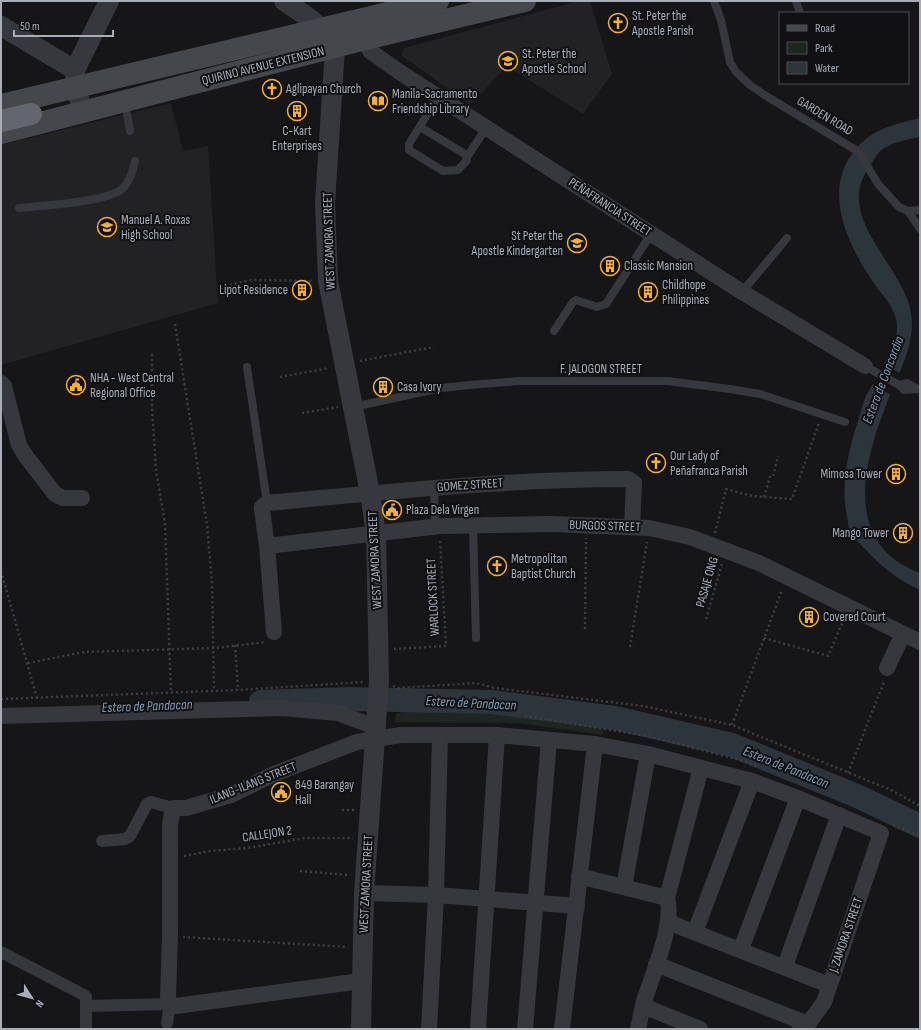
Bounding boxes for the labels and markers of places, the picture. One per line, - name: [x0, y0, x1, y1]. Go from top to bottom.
- place label: St. Peter the Apostle Parish: [631, 8, 694, 39]
- church icon: St. Peter the Apostle Parish: [607, 12, 629, 34]
- place label: St. Peter the Apostle School: [521, 46, 586, 77]
- school or university icon: St. Peter the Apostle School: [497, 50, 519, 72]
- church icon: Aglipayan Church: [261, 78, 283, 100]
- place label: Aglipayan Church: [285, 81, 361, 97]
- place label: Manila-Sacramento Friendship Library: [392, 86, 478, 117]
- library icon: Manila-Sacramento Friendship Library: [367, 90, 389, 112]
- building icon: C-Kart Enterprises: [286, 100, 308, 122]
- place label: C-Kart Enterprises: [272, 123, 322, 154]
- place label: Manuel A. Roxas High School: [121, 212, 191, 243]
- school or university icon: Manuel A. Roxas High School: [96, 216, 118, 238]
- place label: St Peter the Apostle Kindergarten: [471, 228, 563, 259]
- school or university icon: St Peter the Apostle Kindergarten: [566, 232, 588, 254]
- building icon: Classic Mansion: [599, 255, 621, 277]
- place label: Classic Mansion: [624, 258, 693, 274]
- place label: Childhope Philippines: [662, 277, 710, 308]
- building icon: Lipot Residence: [291, 279, 313, 301]
- building icon: Childhope Philippines: [637, 281, 659, 303]
- place label: Lipot Residence: [219, 282, 288, 298]
- place label: NHA - West Central Regional Office: [90, 370, 174, 401]
- public building icon: NHA - West Central Regional Office: [65, 374, 87, 396]
- building icon: Casa Ivory: [372, 376, 394, 398]
- place label: Casa Ivory: [397, 379, 442, 395]
- place label: Our Lady of Peñafranca Parish: [670, 448, 748, 479]
- church icon: Our Lady of Peñafranca Parish: [645, 452, 667, 474]
- building icon: Mimosa Tower: [885, 463, 907, 485]
- place label: Mimosa Tower: [820, 466, 882, 482]
- public building icon: Plaza Dela Virgen: [381, 499, 403, 521]
- place label: Plaza Dela Virgen: [406, 502, 479, 518]
- building icon: Mango Tower: [892, 522, 914, 544]
- place label: Mango Tower: [832, 525, 889, 541]
- place label: Metropolitan Baptist Church: [511, 551, 576, 582]
- church icon: Metropolitan Baptist Church: [486, 555, 508, 577]
- building icon: Covered Court: [798, 606, 820, 628]
- place label: Covered Court: [823, 609, 886, 625]
- place label: 849 Barangay Hall: [295, 777, 354, 808]
- public building icon: 849 Barangay Hall: [270, 781, 292, 803]

